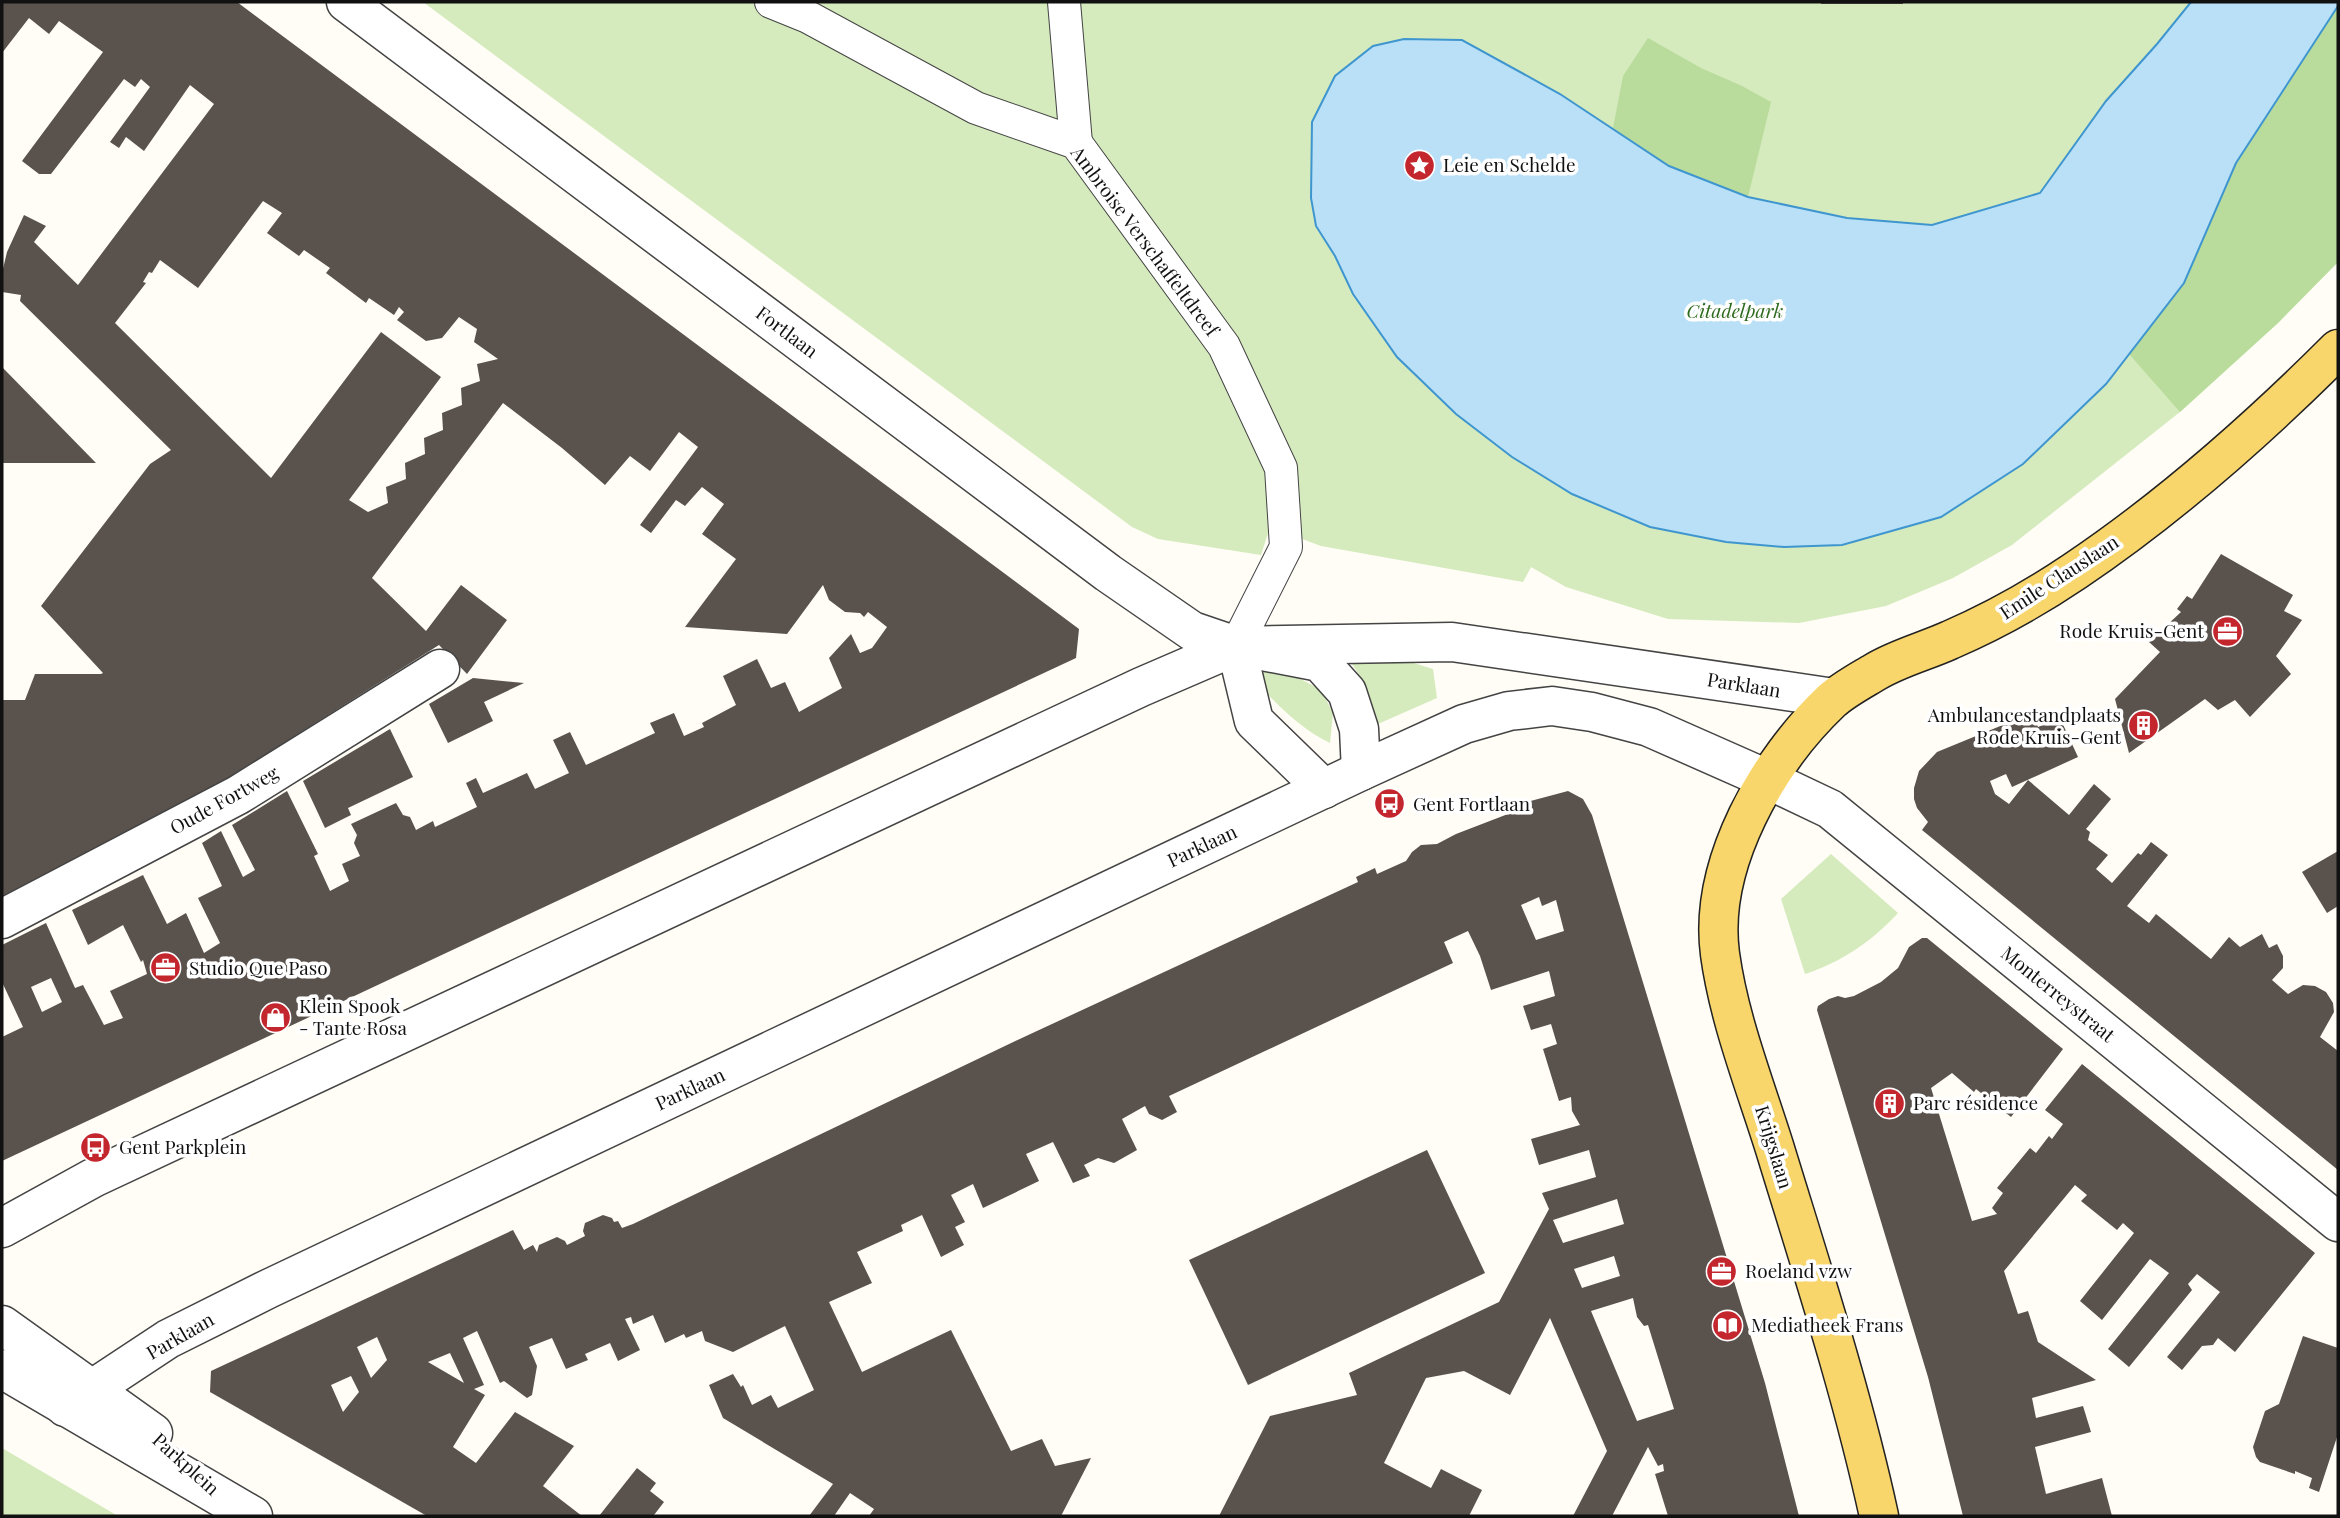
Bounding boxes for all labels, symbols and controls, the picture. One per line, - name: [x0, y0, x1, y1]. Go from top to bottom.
- street label: Ambroise Verschaffeltdreef: [1065, 139, 1227, 342]
- place icon: Leie en Schelde: [1403, 148, 1437, 182]
- place label: Leie en Schelde: [1443, 151, 1576, 177]
- park label: Citadelpark: [1687, 297, 1784, 323]
- street label: Fortlaan: [751, 299, 825, 364]
- street label: Emile Clauslaan: [1994, 528, 2123, 624]
- office icon: Rode Kruis-Gent: [2210, 614, 2244, 648]
- place label: Rode Kruis-Gent: [2059, 617, 2204, 643]
- street label: Parklaan: [1706, 665, 1783, 703]
- place label: Ambulancestandplaats Rode Kruis-Gent: [1927, 701, 2121, 749]
- building icon: Ambulancestandplaats Rode Kruis-Gent: [2127, 709, 2161, 743]
- street label: Oude Fortweg: [164, 759, 283, 840]
- bus stop icon: Gent Fortlaan: [1373, 787, 1407, 821]
- place label: Gent Fortlaan: [1413, 790, 1531, 816]
- street label: Parklaan: [1163, 817, 1241, 873]
- street label: Monterreystraat: [1996, 939, 2121, 1047]
- office icon: Studio Que Paso: [149, 951, 183, 985]
- place label: Studio Que Paso: [189, 954, 328, 980]
- place label: Klein Spook - Tante Rosa: [299, 992, 407, 1040]
- shop icon: Klein Spook - Tante Rosa: [259, 1000, 293, 1034]
- street label: Parklaan: [651, 1060, 729, 1116]
- building icon: Parc résidence: [1873, 1086, 1907, 1120]
- place label: Parc résidence: [1913, 1089, 2038, 1115]
- street label: Krijgslaan: [1750, 1102, 1800, 1192]
- bus stop icon: Gent Parkplein: [79, 1130, 113, 1164]
- place label: Gent Parkplein: [119, 1133, 247, 1159]
- office icon: Roeland vzw: [1705, 1254, 1739, 1288]
- place label: Roeland vzw: [1745, 1257, 1852, 1283]
- street label: Parklaan: [141, 1305, 219, 1365]
- library icon: Mediatheek Frans: [1711, 1308, 1745, 1342]
- place label: Mediatheek Frans: [1751, 1311, 1904, 1337]
- street label: Parkplein: [148, 1426, 226, 1501]

